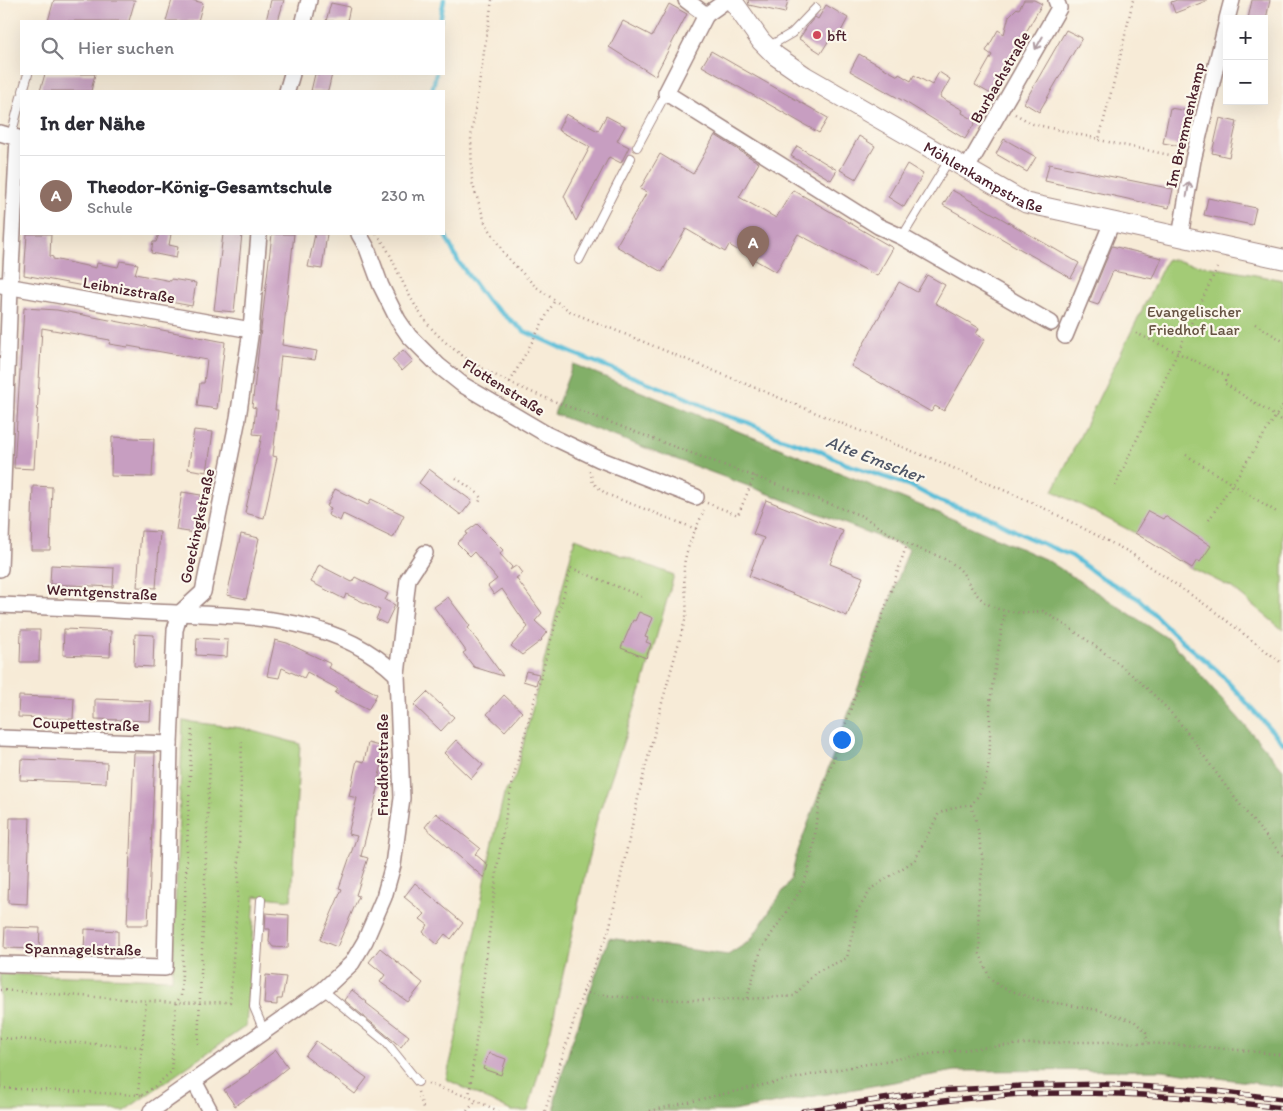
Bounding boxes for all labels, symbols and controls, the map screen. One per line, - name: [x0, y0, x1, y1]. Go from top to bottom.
- map controls: [1223, 15, 1268, 105]
- button: +: [1223, 15, 1268, 60]
- search box: [20, 20, 445, 75]
- place label: bft: [827, 26, 847, 45]
- street label: Burbachstraße: [966, 28, 1034, 126]
- marker: bft: [811, 29, 823, 41]
- icon: search: [38, 34, 66, 62]
- one-way arrow: [1034, 35, 1044, 49]
- text: Hier suchen: [78, 36, 174, 59]
- street label: Im Bremmenkamp: [1161, 60, 1209, 190]
- button: −: [1223, 60, 1268, 105]
- text: In der Nähe: [40, 110, 145, 135]
- street label: Möhlenkampstraße: [920, 137, 1045, 216]
- text: Theodor-König-Gesamtschule: [87, 175, 332, 198]
- one-way arrow: [1184, 181, 1194, 197]
- text: A: [51, 186, 61, 205]
- text: 230 m: [381, 186, 425, 205]
- text: Schule: [87, 198, 133, 217]
- pin: A: [737, 226, 769, 267]
- street label: Leibnizstraße: [81, 273, 177, 307]
- park label: Evangelischer Friedhof Laar: [1147, 302, 1241, 339]
- street label: Flottenstraße: [459, 354, 549, 420]
- water label: Alte Emscher: [823, 430, 929, 488]
- street label: Goeckingkstraße: [176, 467, 218, 585]
- street label: Werntgenstraße: [46, 580, 158, 604]
- street label: Coupettestraße: [32, 713, 140, 735]
- street label: Friedhofstraße: [373, 714, 392, 816]
- your location: [829, 727, 855, 753]
- street label: Spannagelstraße: [24, 938, 142, 960]

